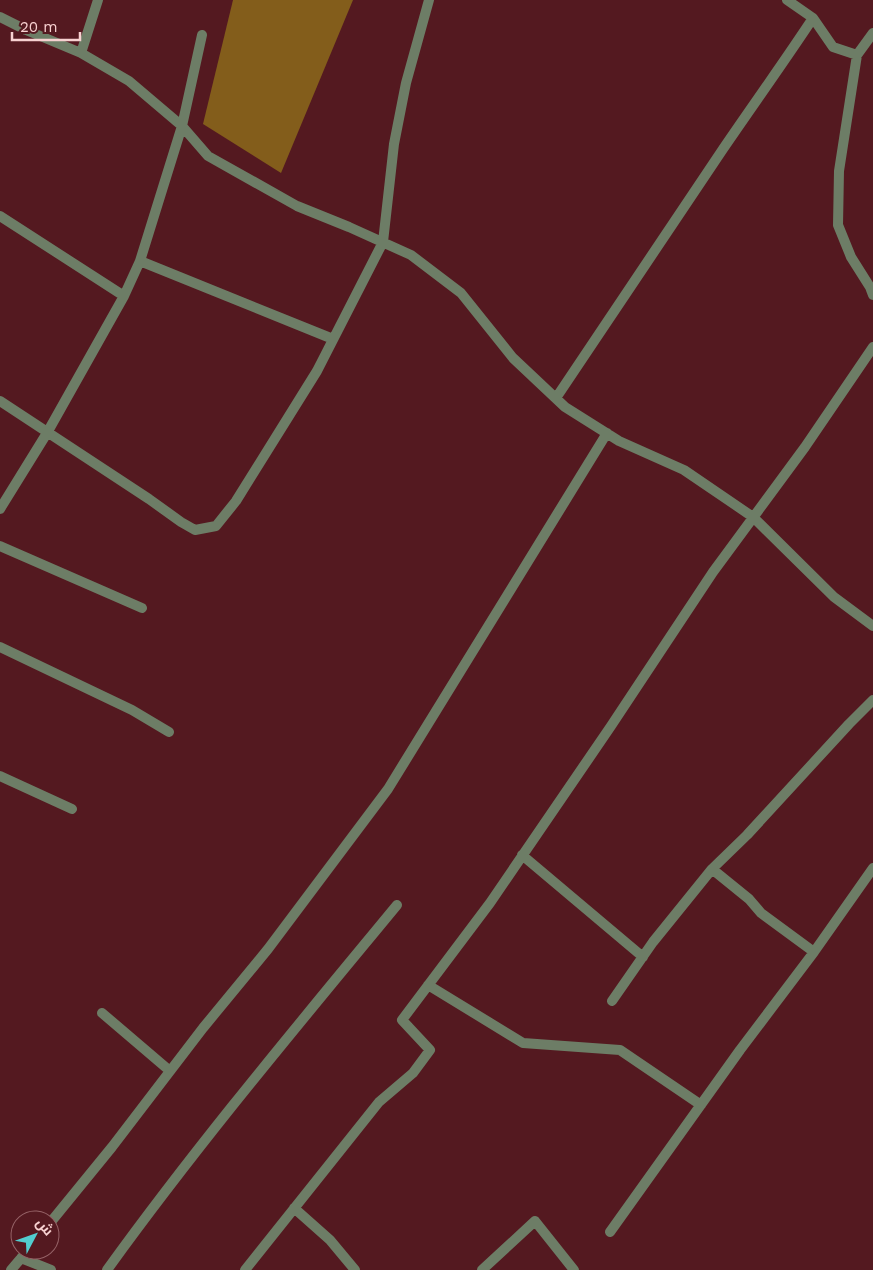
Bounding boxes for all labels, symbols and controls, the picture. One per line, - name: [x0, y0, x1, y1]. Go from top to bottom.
- scale bar: [12, 10, 80, 42]
- text: 20 m: [20, 18, 58, 36]
- north arrow: [10, 1210, 60, 1260]
- text: ش: [32, 1214, 57, 1239]

